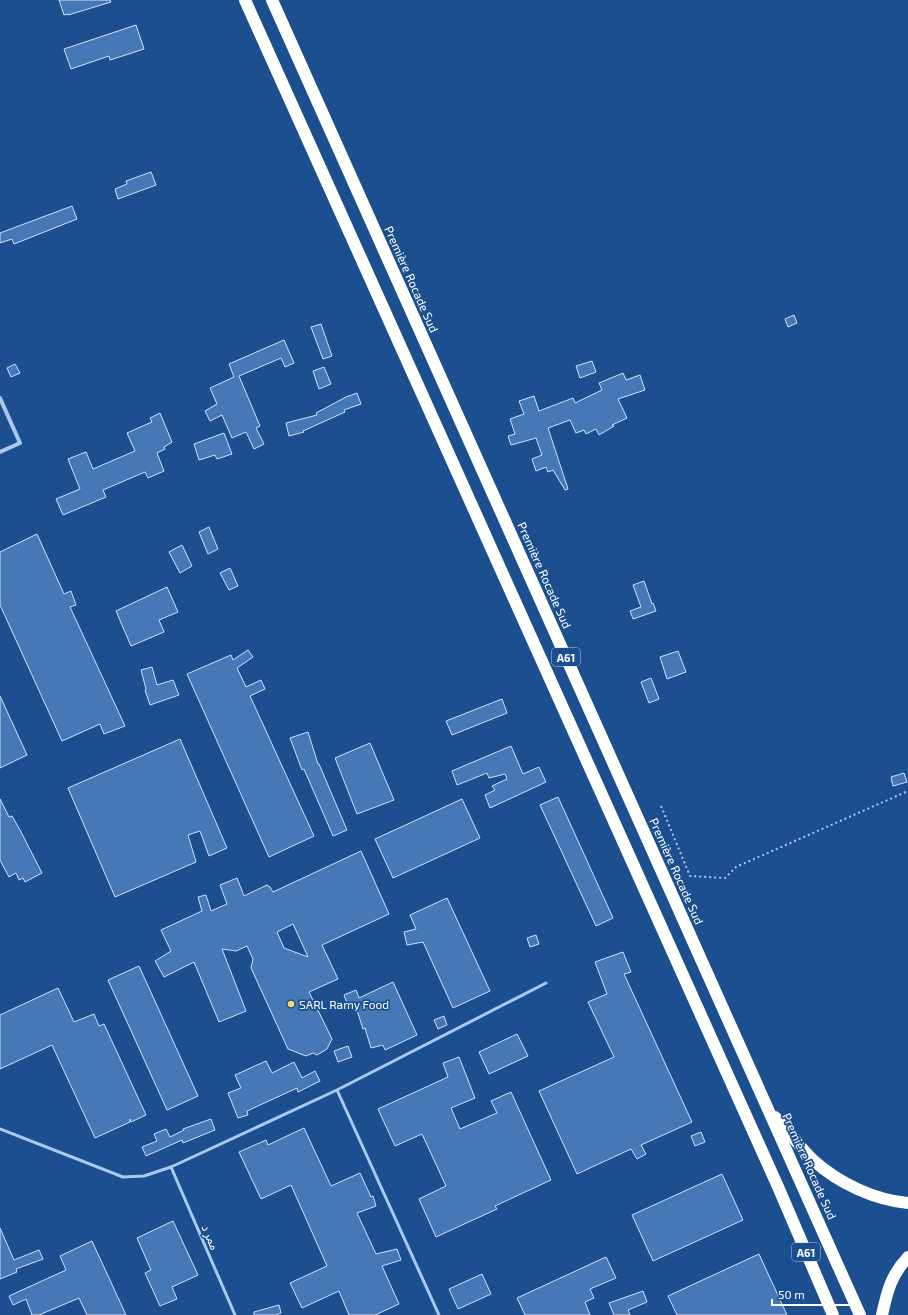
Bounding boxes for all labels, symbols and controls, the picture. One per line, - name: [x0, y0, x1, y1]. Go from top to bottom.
- street label: Première Rocade Sud: [382, 224, 442, 334]
- street label: Première Rocade Sud: [515, 520, 575, 630]
- road number: A61: [552, 648, 580, 666]
- street label: Première Rocade Sud: [647, 816, 707, 926]
- place label: SARL Ramy Food: [299, 997, 389, 1011]
- marker: SARL Ramy Food: [286, 999, 296, 1009]
- street label: Première Rocade Sud: [780, 1111, 840, 1221]
- street label: ممر د: [198, 1222, 223, 1252]
- road number: A61: [792, 1243, 820, 1261]
- scale bar: [772, 1281, 854, 1307]
- text: 50 m: [778, 1287, 805, 1301]

